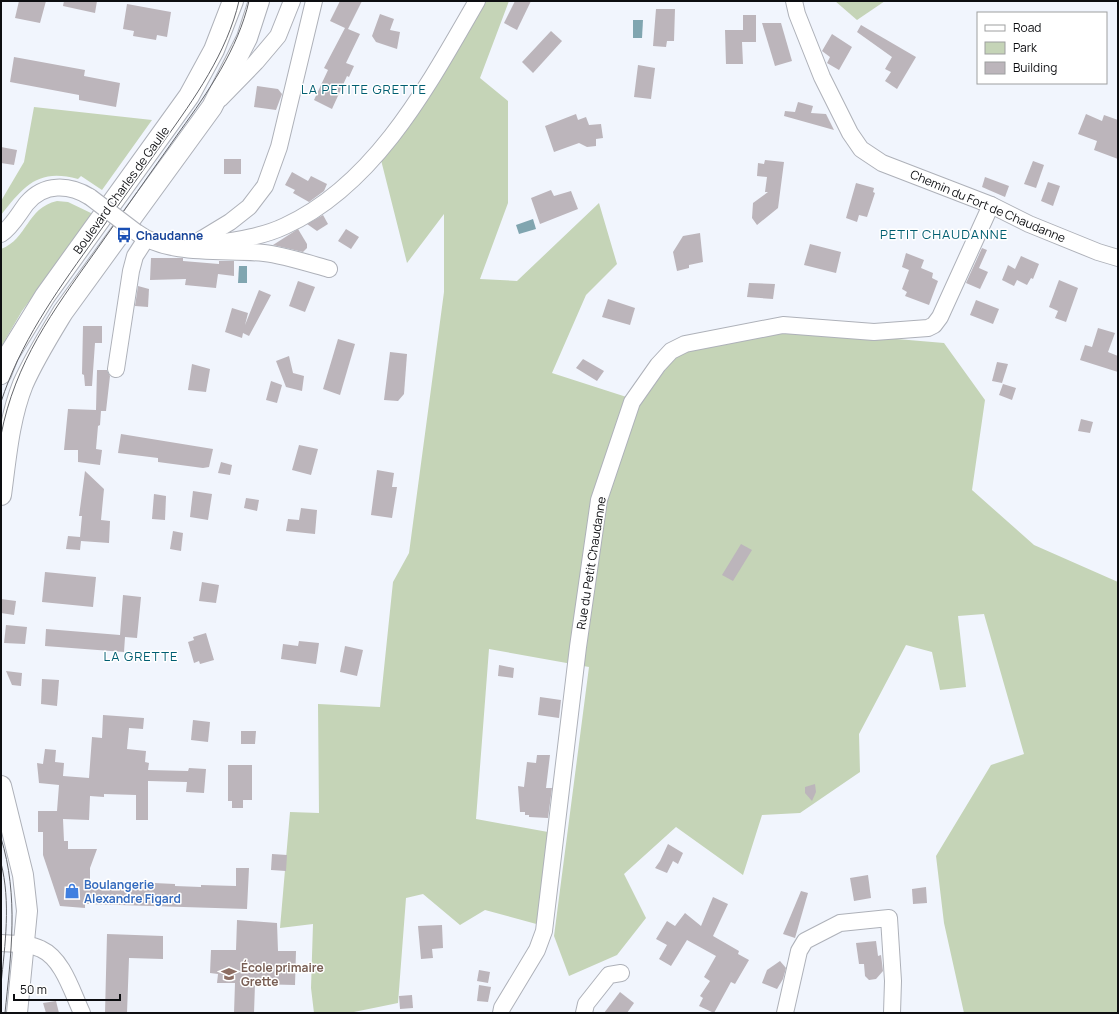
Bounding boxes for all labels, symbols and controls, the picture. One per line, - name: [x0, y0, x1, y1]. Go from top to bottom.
- legend: [977, 12, 1107, 84]
- text: Road: [1013, 19, 1041, 36]
- text: Park: [1013, 39, 1038, 56]
- text: Building: [1013, 59, 1057, 76]
- district label: LA PETITE GRETTE: [301, 80, 427, 98]
- street label: Boulevard Charles de Gaulle: [69, 123, 173, 257]
- street label: Chemin du Fort de Chaudanne: [908, 166, 1068, 246]
- district label: PETIT CHAUDANNE: [880, 225, 1008, 243]
- bus stop icon: Chaudanne: [115, 226, 133, 244]
- place label: Chaudanne: [136, 227, 203, 244]
- street label: Rue du Petit Chaudanne: [572, 495, 610, 631]
- district label: LA GRETTE: [104, 647, 178, 665]
- place label: Boulangerie Alexandre Figard: [84, 876, 181, 907]
- shop icon: Boulangerie Alexandre Figard: [63, 882, 81, 900]
- place label: École primaire Grette: [241, 959, 324, 990]
- school or university icon: École primaire Grette: [220, 965, 238, 983]
- scale bar: [14, 976, 120, 1002]
- text: 50 m: [20, 981, 47, 998]

